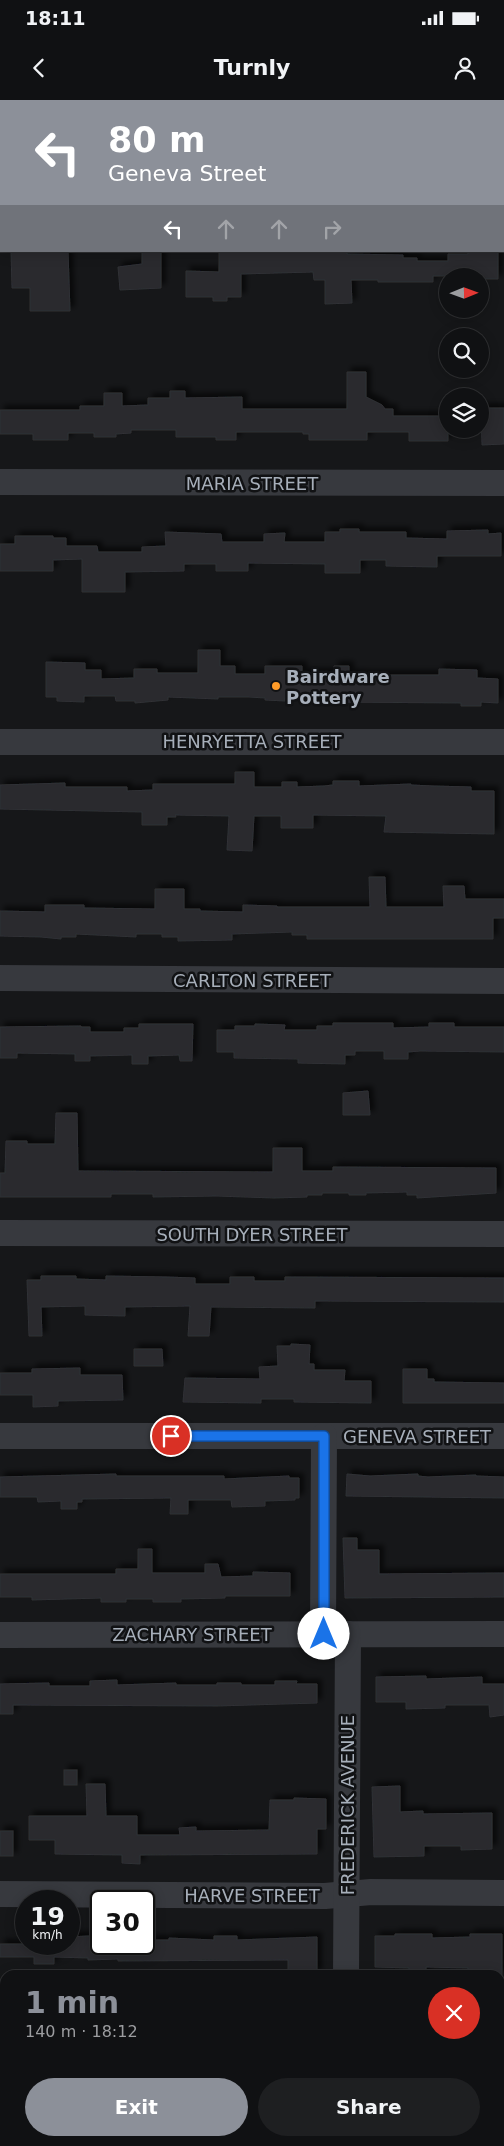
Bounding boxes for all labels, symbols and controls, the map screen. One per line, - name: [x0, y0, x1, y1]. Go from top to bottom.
- text: 18:11: [25, 7, 85, 29]
- icon: back: [25, 54, 53, 82]
- icon: person: [451, 54, 479, 82]
- text: Turnly: [214, 55, 290, 80]
- icon: left: [25, 120, 90, 185]
- text: 80 m: [108, 120, 205, 160]
- text: Geneva Street: [108, 161, 266, 186]
- icon: left: [159, 215, 187, 243]
- icon: ahead: [212, 215, 240, 243]
- icon: ahead: [265, 215, 293, 243]
- icon: right: [318, 215, 346, 243]
- north arrow: [439, 268, 489, 318]
- map controls: [439, 268, 489, 438]
- button: search: [439, 328, 489, 378]
- button: layers: [439, 388, 489, 438]
- street label: MARIA STREET: [186, 473, 319, 494]
- place label: Bairdware Pottery: [286, 666, 390, 708]
- marker: Bairdware Pottery: [270, 680, 282, 692]
- street label: HENRYETTA STREET: [162, 731, 343, 752]
- street label: CARLTON STREET: [173, 970, 332, 991]
- street label: SOUTH DYER STREET: [156, 1224, 349, 1245]
- pin: [150, 1415, 192, 1457]
- icon: arrive: [157, 1422, 185, 1450]
- street label: GENEVA STREET: [343, 1426, 492, 1447]
- position arrow: [297, 1607, 349, 1659]
- street label: ZACHARY STREET: [112, 1624, 273, 1645]
- street label: FREDERICK AVENUE: [337, 1715, 358, 1895]
- street label: HARVE STREET: [184, 1885, 321, 1906]
- speed limit sign: 30: [90, 1890, 155, 1955]
- text: 19: [30, 1902, 65, 1931]
- text: km/h: [32, 1928, 63, 1942]
- text: 1 min: [25, 1985, 119, 2020]
- button: close: [428, 1987, 480, 2039]
- text: 140 m · 18:12: [25, 2022, 138, 2041]
- button: Exit: [25, 2078, 248, 2136]
- button: Share: [258, 2078, 480, 2136]

